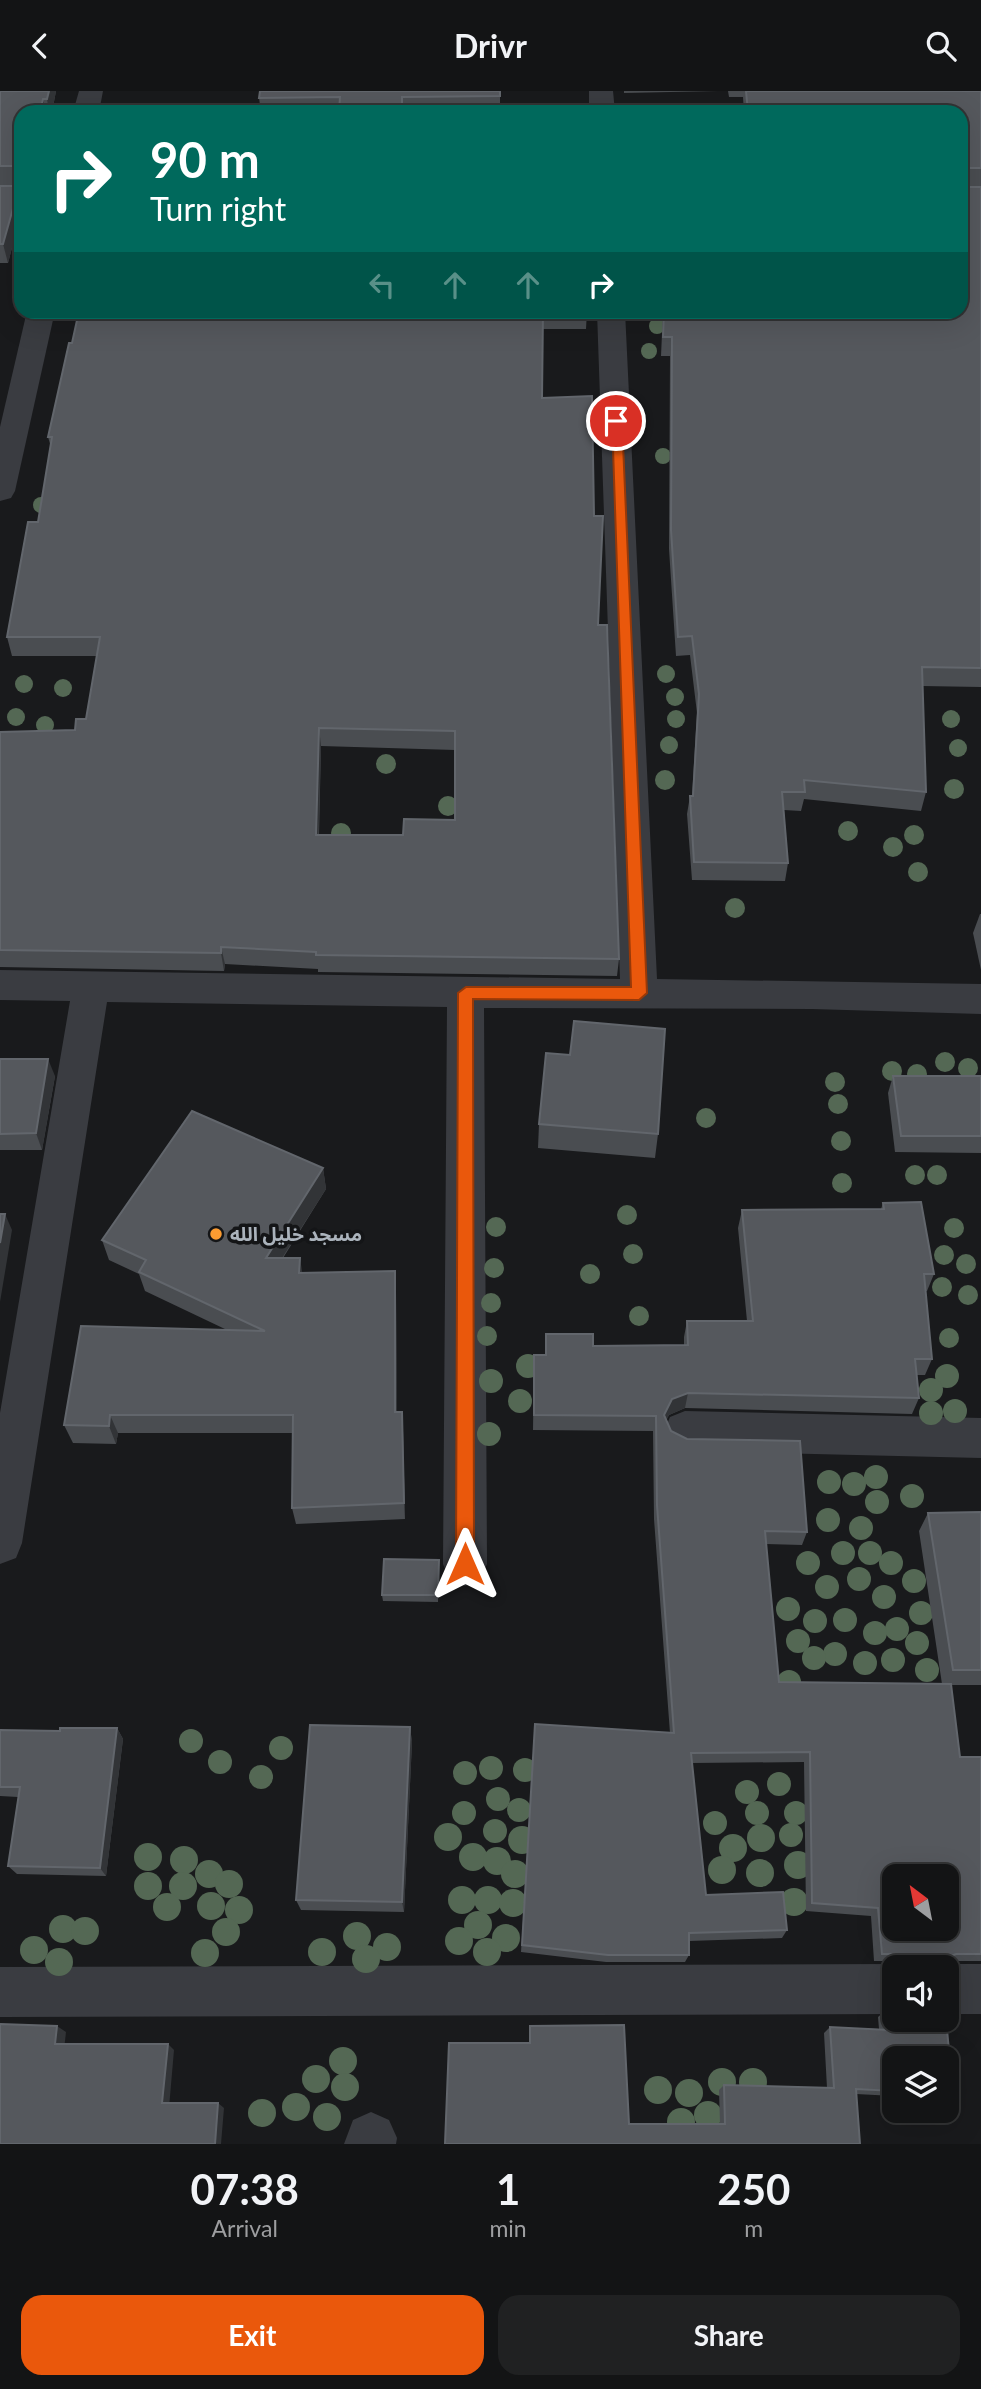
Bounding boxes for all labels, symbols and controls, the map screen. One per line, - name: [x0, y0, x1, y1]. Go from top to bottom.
- text: Drivr: [454, 26, 527, 65]
- icon: back: [21, 27, 59, 65]
- icon: search: [922, 27, 960, 65]
- text: 90 m: [150, 130, 260, 188]
- icon: right: [35, 133, 126, 224]
- text: Turn right: [150, 189, 286, 228]
- icon: left: [363, 266, 401, 304]
- icon: ahead: [436, 266, 474, 304]
- icon: ahead: [509, 266, 547, 304]
- icon: right: [582, 266, 620, 304]
- pin: [586, 391, 646, 451]
- icon: arrive: [597, 402, 635, 440]
- place label: مسجد خلیل الله: [230, 1222, 362, 1246]
- marker: مسجد خلیل الله: [208, 1226, 224, 1242]
- position arrow: [428, 1527, 502, 1601]
- north arrow: [882, 1864, 959, 1941]
- map controls: [882, 1864, 959, 2123]
- button: sound: [882, 1955, 959, 2032]
- button: layers: [882, 2046, 959, 2123]
- text: 07:38: [191, 2164, 299, 2214]
- text: 1: [496, 2164, 520, 2214]
- text: 250: [717, 2164, 790, 2214]
- text: Arrival: [212, 2214, 278, 2242]
- text: min: [489, 2214, 527, 2242]
- text: m: [744, 2214, 763, 2242]
- button: Exit: [21, 2295, 484, 2375]
- button: Share: [498, 2295, 960, 2375]

